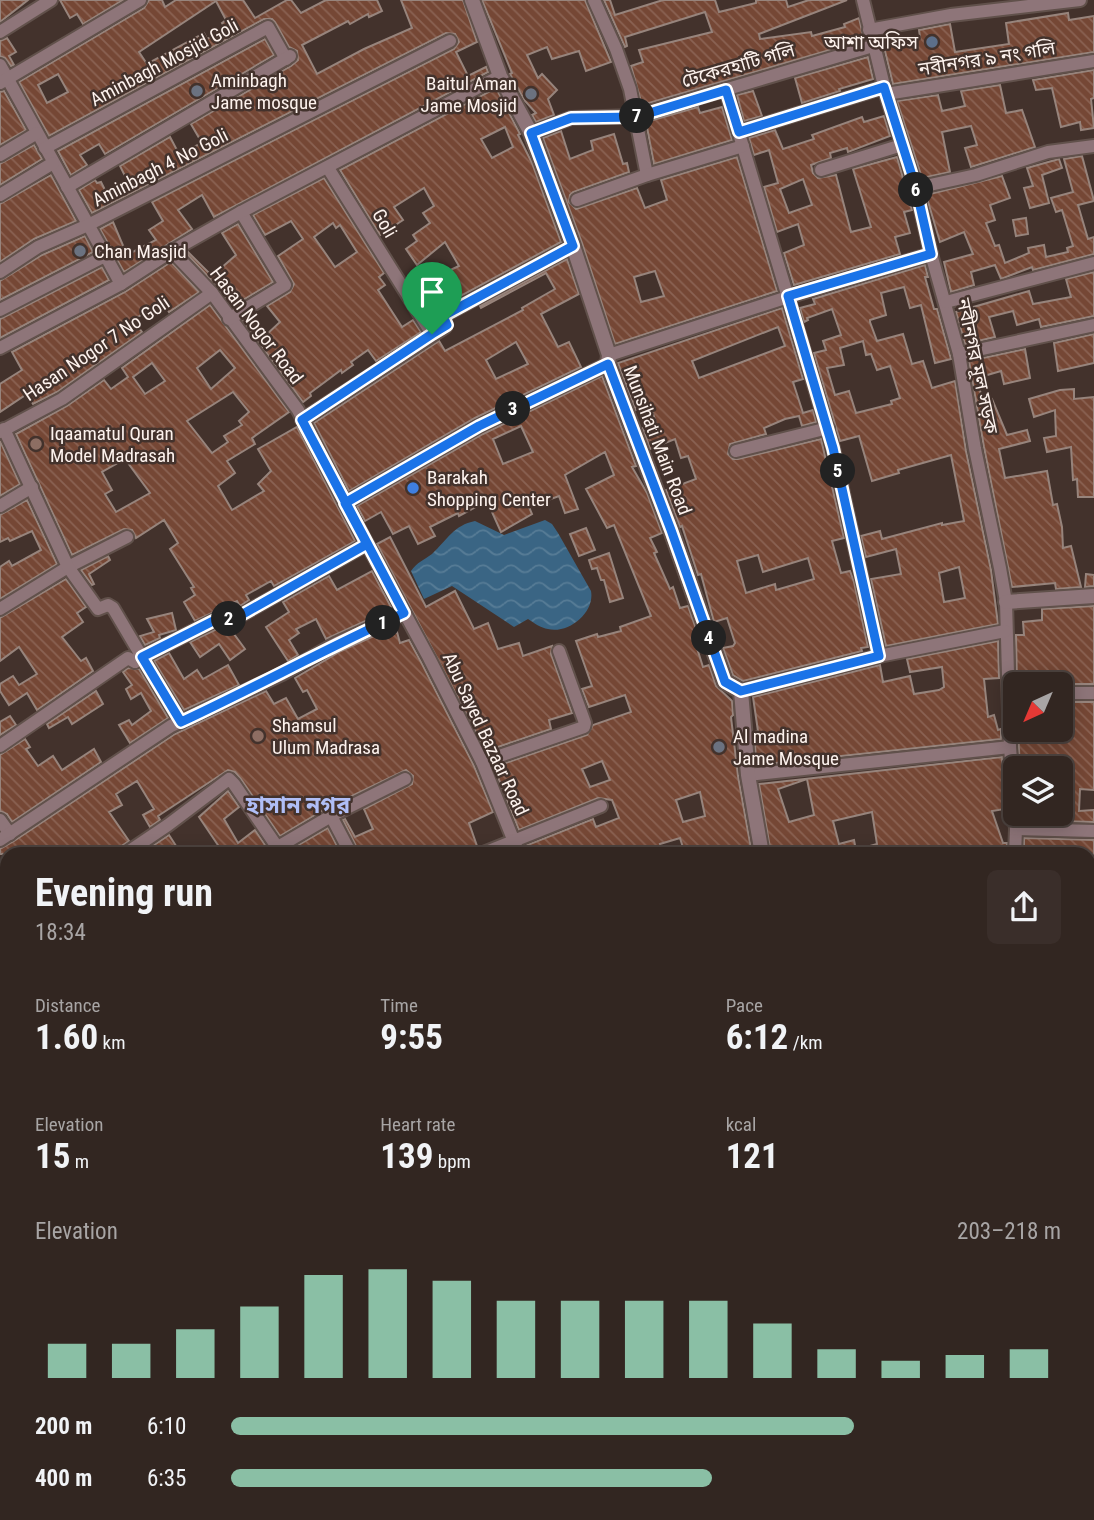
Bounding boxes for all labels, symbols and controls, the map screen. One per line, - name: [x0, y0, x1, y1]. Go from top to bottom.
- street label: Aminbagh Mosjid Goli: [86, 14, 242, 111]
- place label: আশা অফিস: [823, 31, 919, 54]
- marker: আশা অফিস: [924, 34, 940, 50]
- street label: নবীনগর ৯ নং গলি: [916, 36, 1058, 81]
- street label: টেকেরহাটি গলি: [679, 38, 799, 93]
- place label: Aminbagh Jame mosque: [211, 69, 317, 114]
- place label: Baitul Aman Jame Mosjid: [421, 72, 517, 117]
- marker: Aminbagh Jame mosque: [189, 83, 205, 99]
- marker: Baitul Aman Jame Mosjid: [523, 86, 539, 102]
- pin: 7: [620, 99, 654, 134]
- text: 7: [632, 104, 641, 127]
- street label: Aminbagh 4 No Goli: [89, 123, 232, 212]
- pin: 6: [898, 172, 934, 208]
- text: 6: [911, 178, 920, 201]
- street label: Goli: [367, 205, 402, 242]
- place label: Chan Masjid: [94, 240, 187, 263]
- marker: Chan Masjid: [72, 243, 88, 259]
- street label: Hasan Nogor Road: [205, 262, 308, 388]
- pin: [402, 262, 462, 334]
- icon: arrive: [413, 273, 451, 311]
- street label: Hasan Nogor 7 No Goli: [19, 291, 174, 406]
- street label: নবীনগর মূল সড়ক: [952, 295, 1003, 437]
- street label: Munsihati Main Road: [618, 362, 697, 518]
- pin: 3: [496, 392, 530, 426]
- text: 3: [508, 397, 517, 420]
- place label: Iqaamatul Quran Model Madrasah: [50, 422, 175, 467]
- marker: Iqaamatul Quran Model Madrasah: [28, 436, 44, 452]
- pin: 5: [820, 454, 856, 489]
- text: 5: [833, 459, 842, 482]
- place label: Barakah Shopping Center: [427, 466, 551, 511]
- marker: Barakah Shopping Center: [405, 480, 421, 496]
- pin: 2: [212, 602, 246, 636]
- pin: 1: [366, 606, 400, 640]
- text: 2: [224, 607, 233, 630]
- text: 1: [378, 611, 387, 634]
- pin: 4: [692, 620, 726, 656]
- text: 4: [704, 626, 713, 649]
- street label: Abu Sayed Bazaar Road: [438, 649, 533, 820]
- north arrow: [1003, 672, 1073, 742]
- map controls: [1003, 672, 1073, 826]
- place label: Shamsul Ulum Madrasa: [272, 714, 380, 759]
- place label: Al madina Jame Mosque: [733, 725, 839, 770]
- marker: Shamsul Ulum Madrasa: [250, 728, 266, 744]
- marker: Al madina Jame Mosque: [711, 739, 727, 755]
- button: layers: [1003, 756, 1073, 826]
- district label: হাসান নগর: [245, 792, 351, 819]
- button: share: [987, 870, 1061, 944]
- text: Evening run: [35, 871, 213, 915]
- text: 18:34: [35, 919, 86, 946]
- text: Distance: [35, 994, 100, 1017]
- text: Time: [380, 994, 418, 1017]
- text: Pace: [726, 994, 763, 1017]
- text: 1.60: [35, 1017, 98, 1058]
- text: 9:55: [380, 1017, 443, 1058]
- text: 6:12: [726, 1017, 788, 1058]
- text: km: [98, 1031, 125, 1054]
- text: /km: [788, 1031, 823, 1054]
- text: Elevation: [35, 1113, 103, 1136]
- text: Heart rate: [380, 1113, 455, 1136]
- text: kcal: [726, 1113, 756, 1136]
- text: 15: [35, 1136, 70, 1177]
- text: 139: [380, 1136, 433, 1177]
- text: 121: [726, 1136, 779, 1177]
- text: m: [70, 1150, 89, 1173]
- text: bpm: [433, 1150, 471, 1173]
- text: Elevation: [35, 1218, 118, 1245]
- text: 203–218 m: [957, 1218, 1061, 1245]
- text: 200 m: [35, 1413, 92, 1440]
- text: 6:10: [147, 1413, 186, 1440]
- text: 400 m: [35, 1465, 92, 1492]
- text: 6:35: [147, 1465, 186, 1492]

